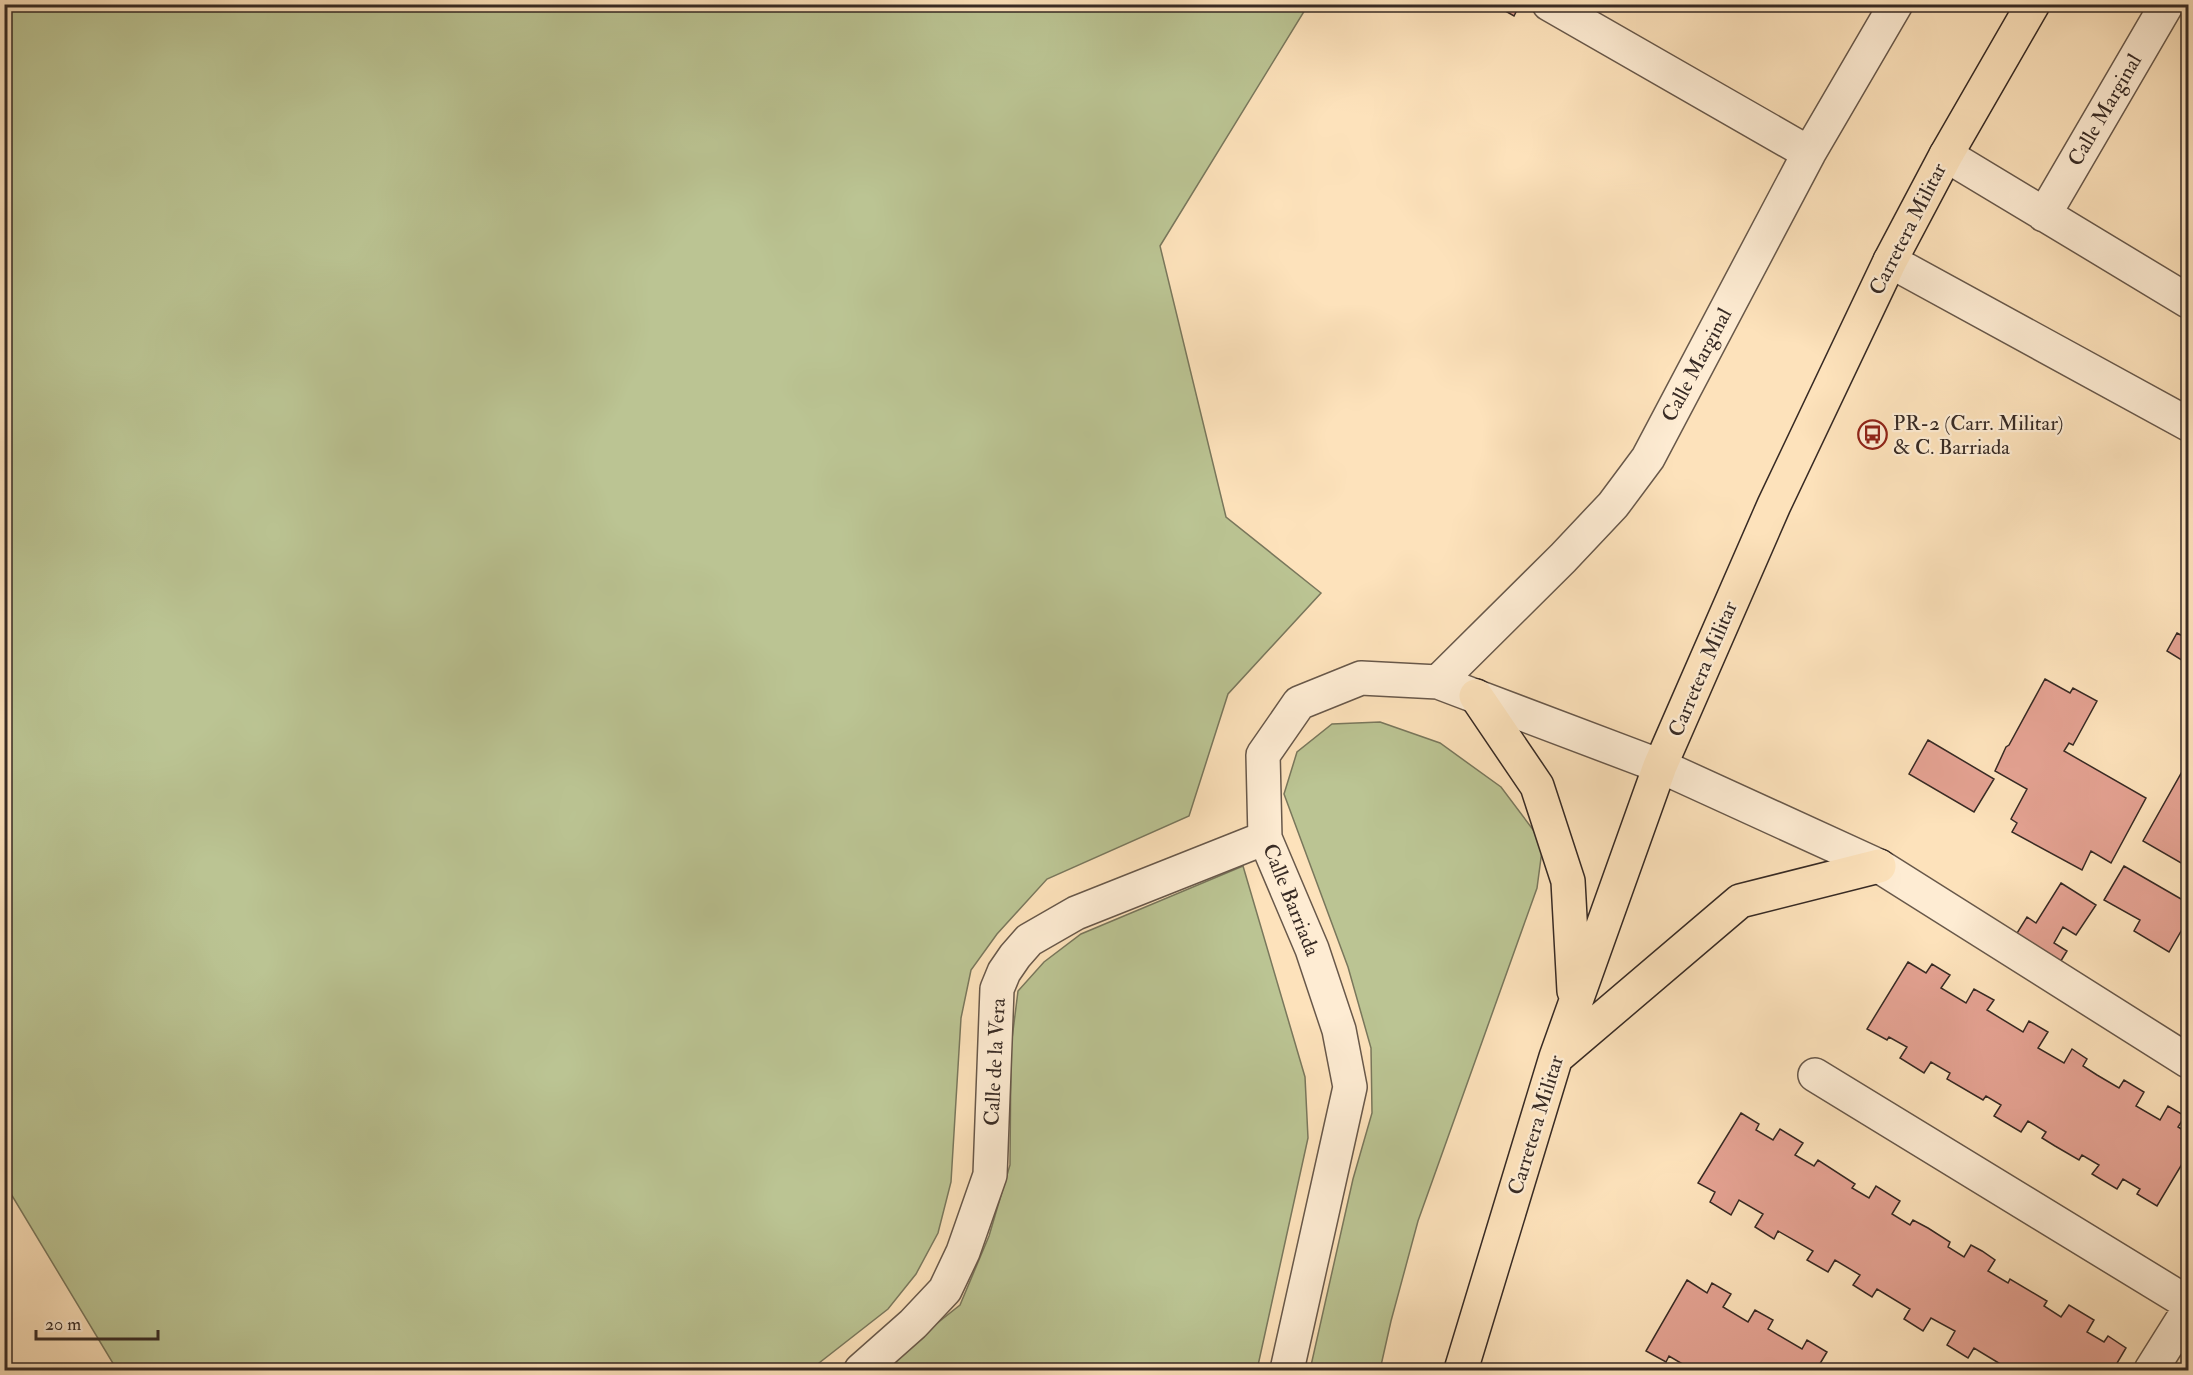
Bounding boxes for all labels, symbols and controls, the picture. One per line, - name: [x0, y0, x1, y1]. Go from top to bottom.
- street label: Calle Marginal: [2062, 49, 2148, 171]
- street label: Carretera Militar: [1863, 158, 1953, 300]
- street label: Calle Marginal: [1656, 303, 1739, 427]
- place label: PR-2 (Carr. Militar) & C. Barriada: [1893, 410, 2063, 461]
- bus stop icon: PR-2 (Carr. Militar) & C. Barriada: [1856, 419, 1888, 451]
- street label: Carretera Militar: [1662, 597, 1744, 741]
- street label: Calle Barriada: [1256, 840, 1326, 961]
- street label: Calle de la Vera: [978, 997, 1012, 1127]
- street label: Carretera Militar: [1502, 1052, 1570, 1198]
- scale bar: [36, 1303, 158, 1341]
- text: 20 m: [45, 1313, 81, 1336]

